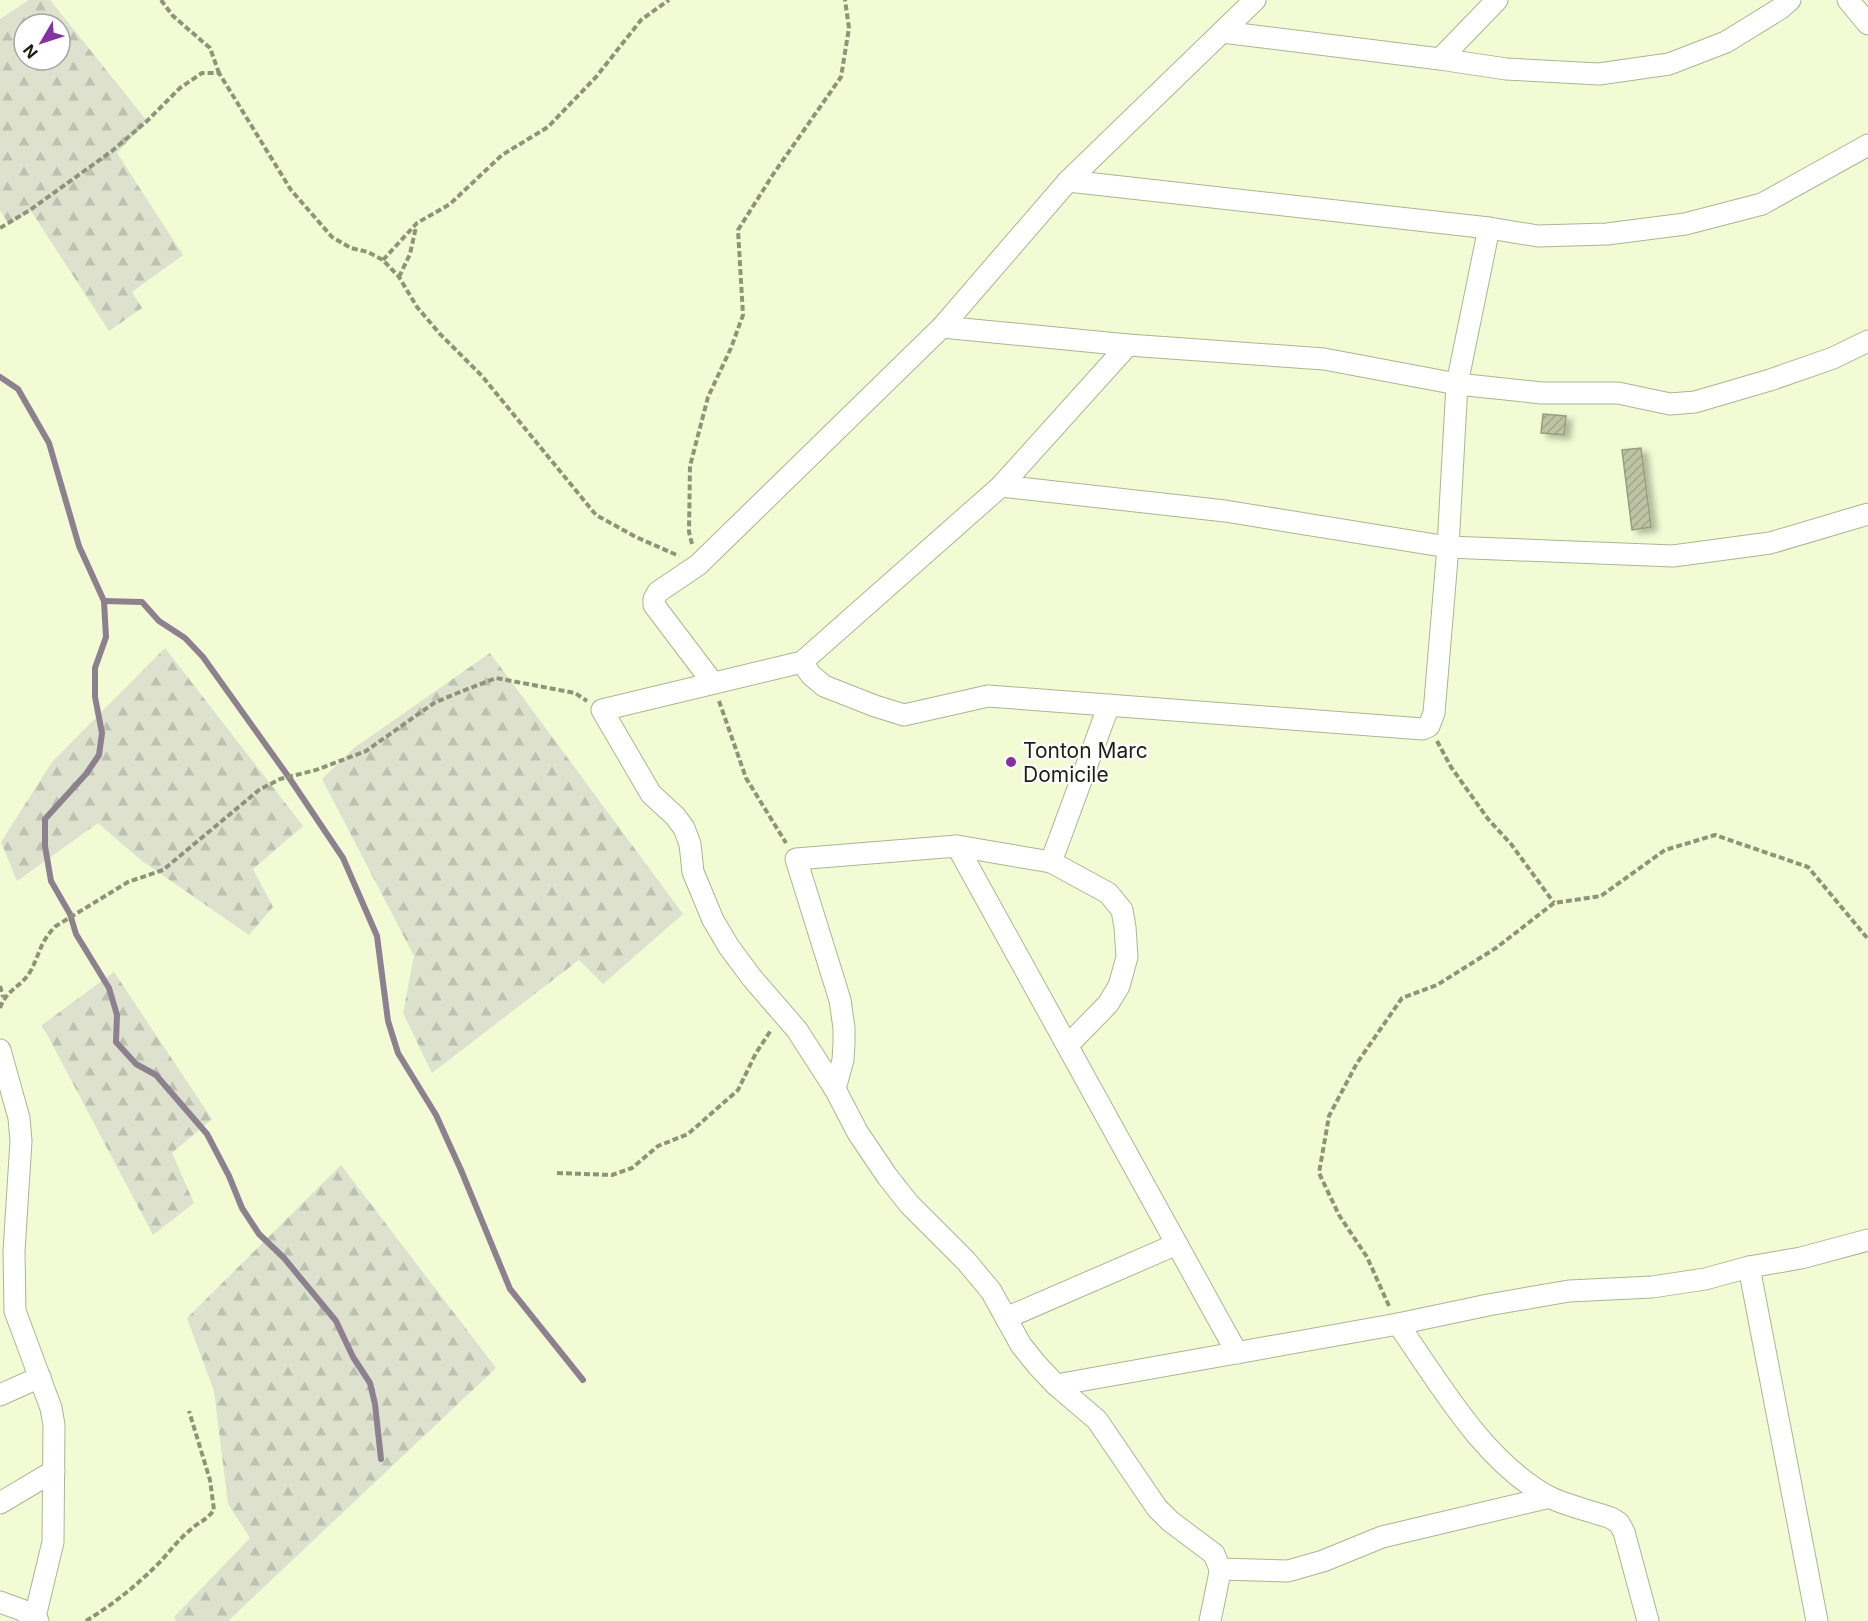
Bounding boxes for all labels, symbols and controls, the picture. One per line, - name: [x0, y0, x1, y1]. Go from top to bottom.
- north arrow: [12, 12, 72, 72]
- text: N: [19, 40, 42, 62]
- place label: Tonton Marc Domicile: [1023, 738, 1148, 787]
- marker: Tonton Marc Domicile: [1004, 755, 1018, 769]

